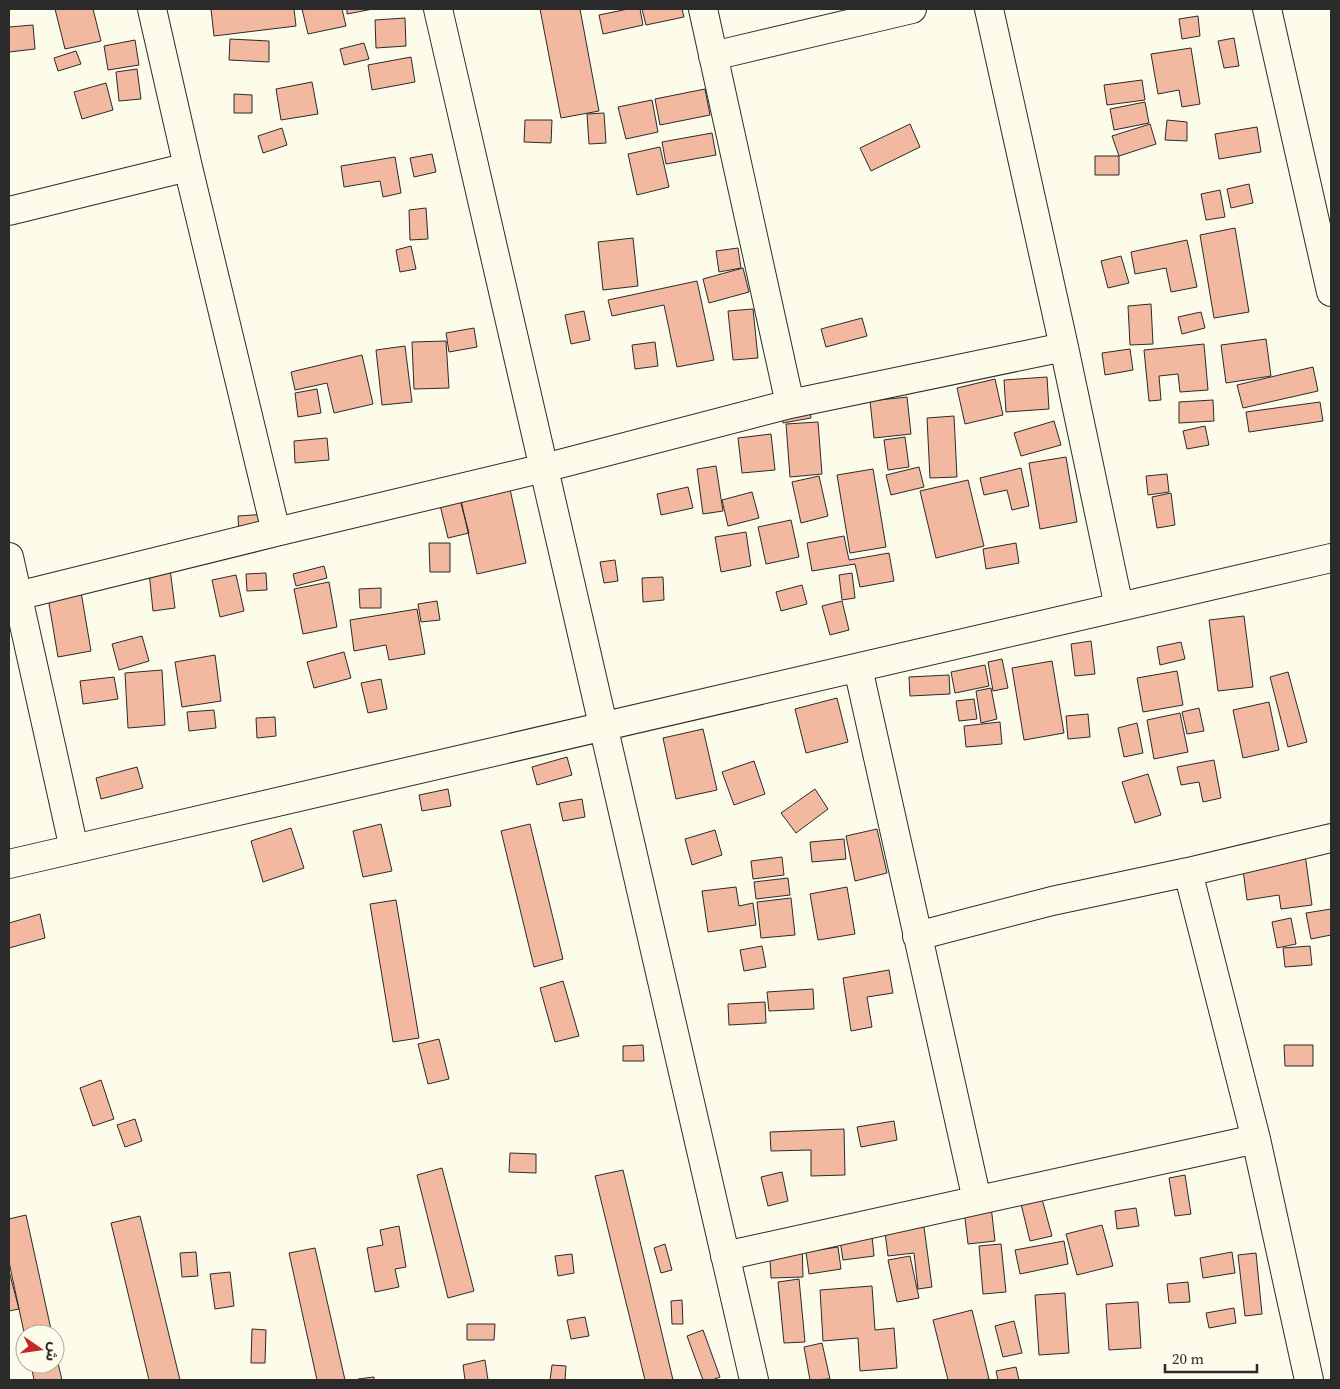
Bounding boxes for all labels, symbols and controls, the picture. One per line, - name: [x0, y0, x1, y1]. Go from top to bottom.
- north arrow: [15, 1324, 65, 1374]
- text: ش: [41, 1340, 65, 1364]
- scale bar: [1165, 1342, 1258, 1374]
- text: 20 m: [1172, 1348, 1204, 1369]

